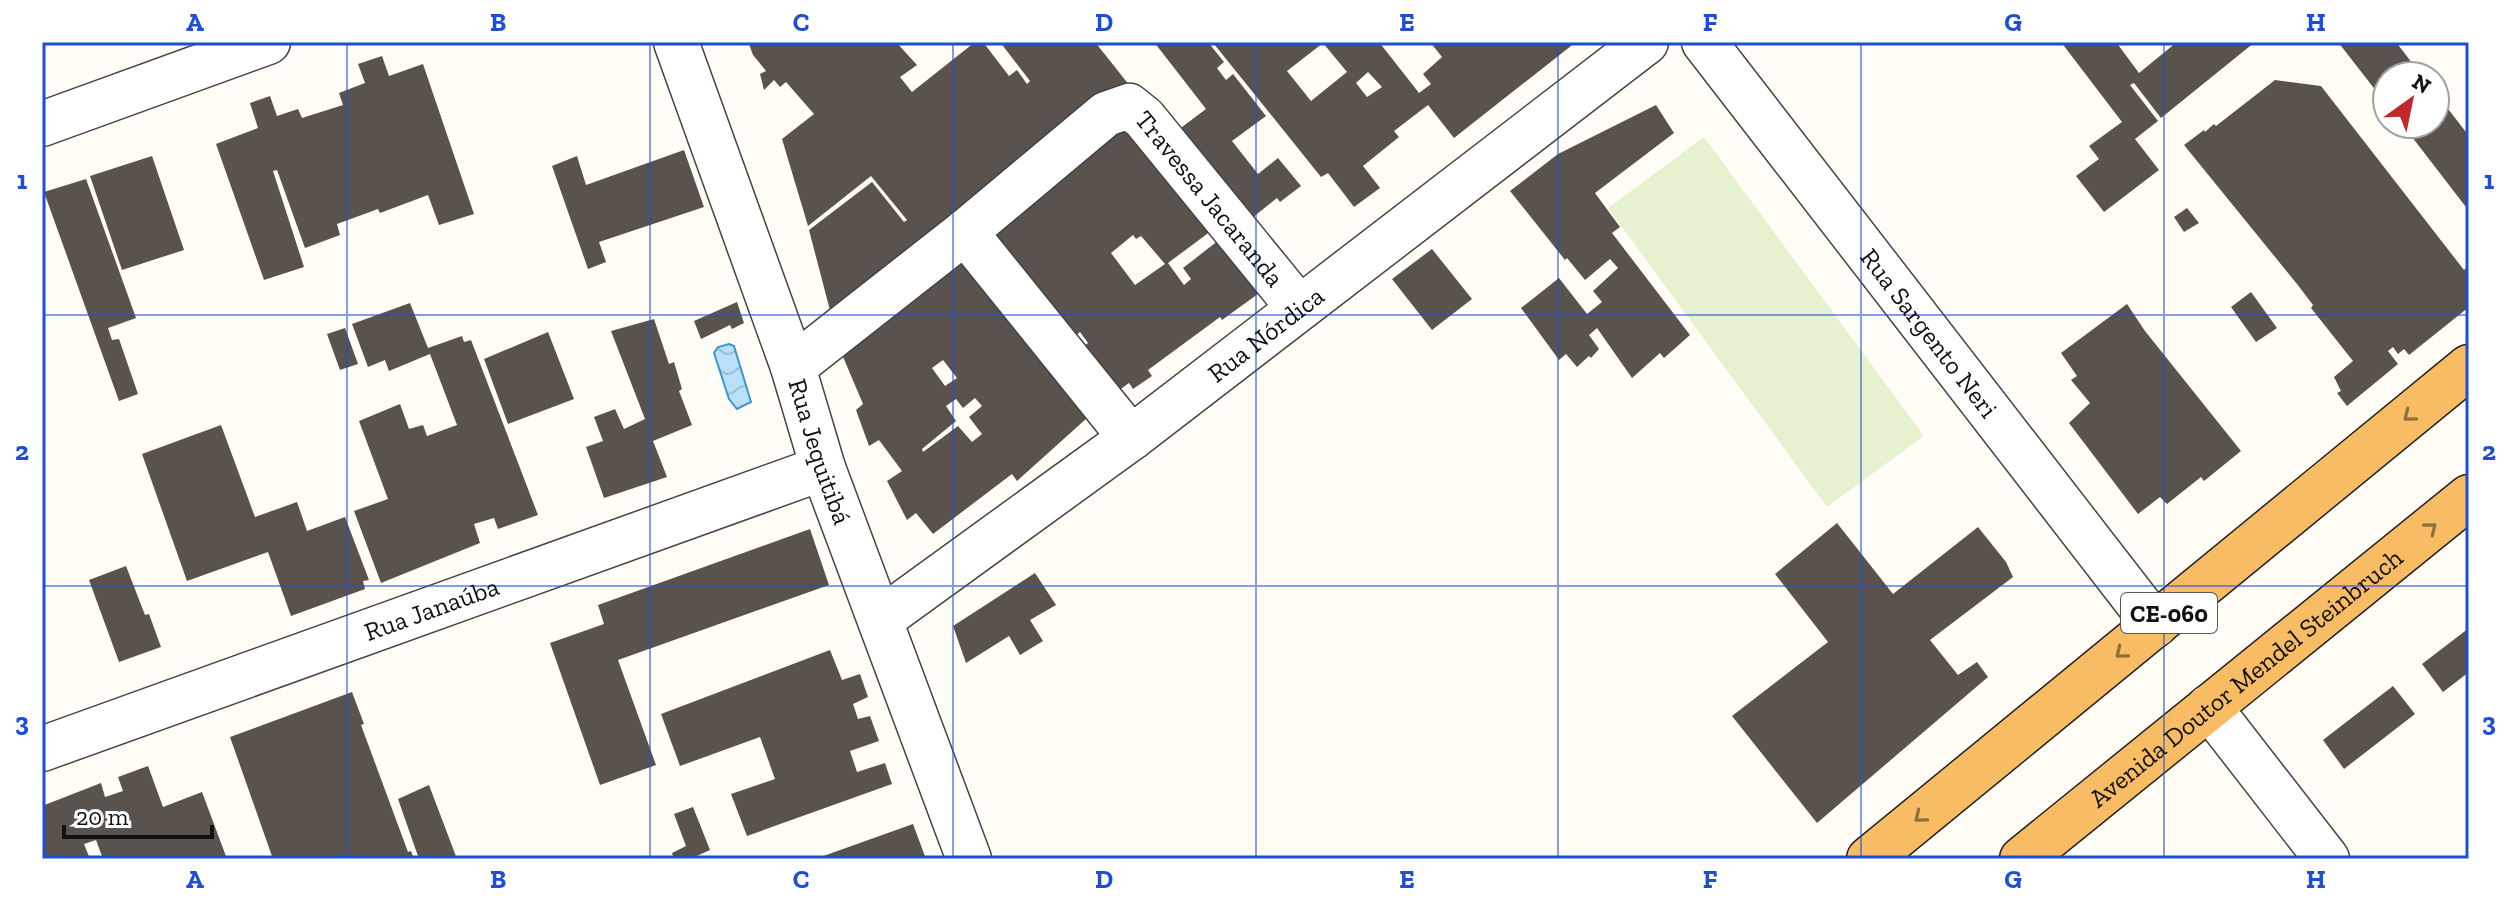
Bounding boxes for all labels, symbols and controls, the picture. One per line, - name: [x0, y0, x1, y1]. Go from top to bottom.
- text: A: [186, 6, 204, 38]
- text: B: [490, 6, 506, 38]
- text: C: [793, 6, 809, 38]
- text: D: [1095, 6, 1113, 38]
- text: E: [1399, 6, 1415, 38]
- text: F: [1703, 6, 1718, 38]
- text: G: [2004, 6, 2022, 38]
- text: H: [2306, 6, 2326, 38]
- north arrow: [2371, 60, 2451, 140]
- text: N: [2407, 68, 2436, 100]
- street label: Travessa Jacaranda: [1128, 104, 1291, 293]
- text: 1: [17, 164, 28, 196]
- text: 1: [2484, 164, 2495, 196]
- street label: Rua Sargento Neri: [1854, 242, 2005, 424]
- street label: Rua Nórdica: [1201, 279, 1331, 389]
- street label: Rua Jequitibá: [781, 375, 859, 529]
- one-way arrow: [2403, 406, 2418, 421]
- text: 2: [15, 435, 29, 467]
- text: 2: [2482, 435, 2496, 467]
- one-way arrow: [2422, 523, 2437, 537]
- street label: Avenida Doutor Mendel Steinbruch: [2083, 541, 2409, 814]
- street label: Rua Janaúba: [360, 570, 504, 648]
- road number: CE-060: [2121, 593, 2217, 633]
- one-way arrow: [2116, 643, 2131, 658]
- text: 3: [15, 706, 29, 738]
- text: 3: [2482, 706, 2496, 738]
- scale bar: [64, 789, 212, 839]
- text: 20 m: [76, 802, 129, 831]
- one-way arrow: [1915, 807, 1929, 822]
- text: A: [186, 863, 204, 895]
- text: B: [490, 863, 506, 895]
- text: C: [793, 863, 809, 895]
- text: D: [1095, 863, 1113, 895]
- text: E: [1399, 863, 1415, 895]
- text: F: [1703, 863, 1718, 895]
- text: G: [2004, 863, 2022, 895]
- text: H: [2306, 863, 2326, 895]

